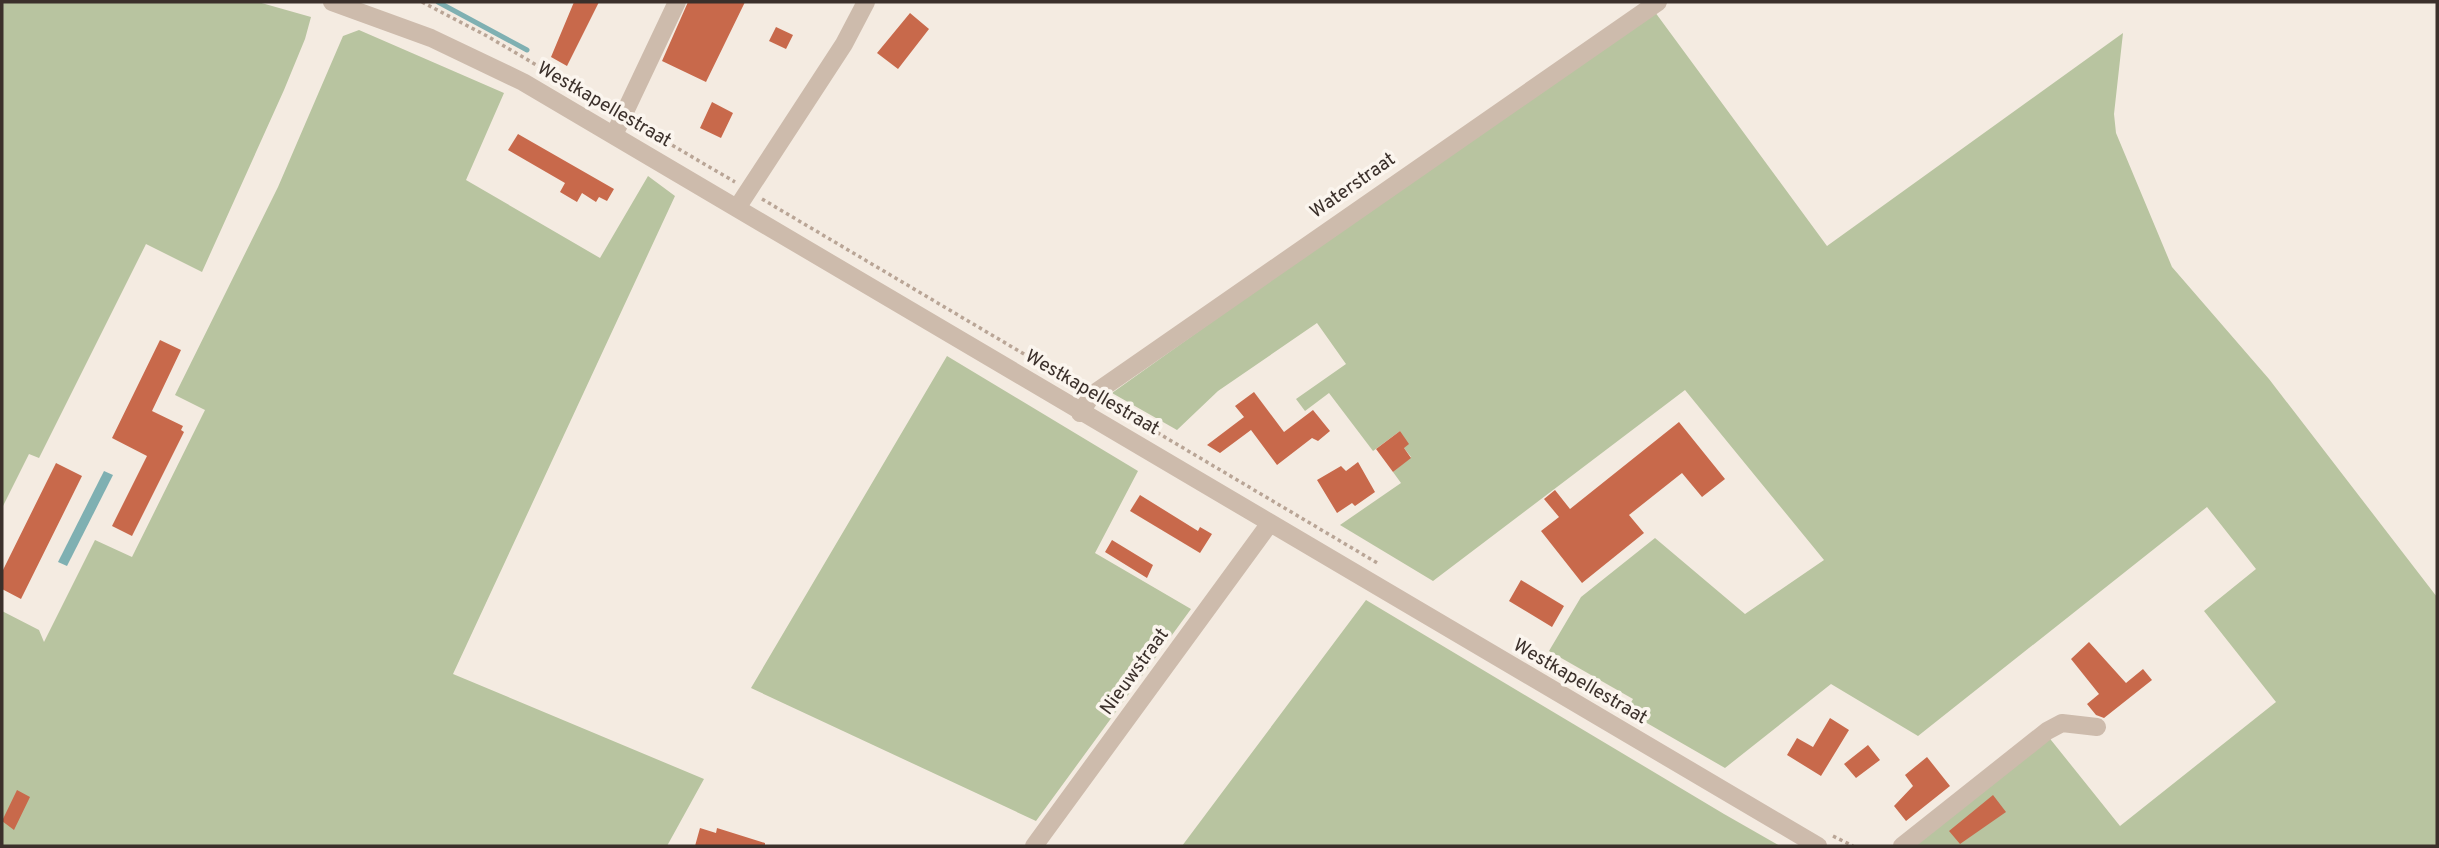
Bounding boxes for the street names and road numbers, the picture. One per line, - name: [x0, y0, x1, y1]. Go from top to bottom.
- street label: Westkapellestraat: [532, 57, 676, 153]
- street label: Waterstraat: [1306, 148, 1400, 224]
- street label: Westkapellestraat: [1020, 345, 1164, 441]
- street label: Nieuwstraat: [1095, 624, 1175, 720]
- street label: Westkapellestraat: [1508, 634, 1652, 730]

